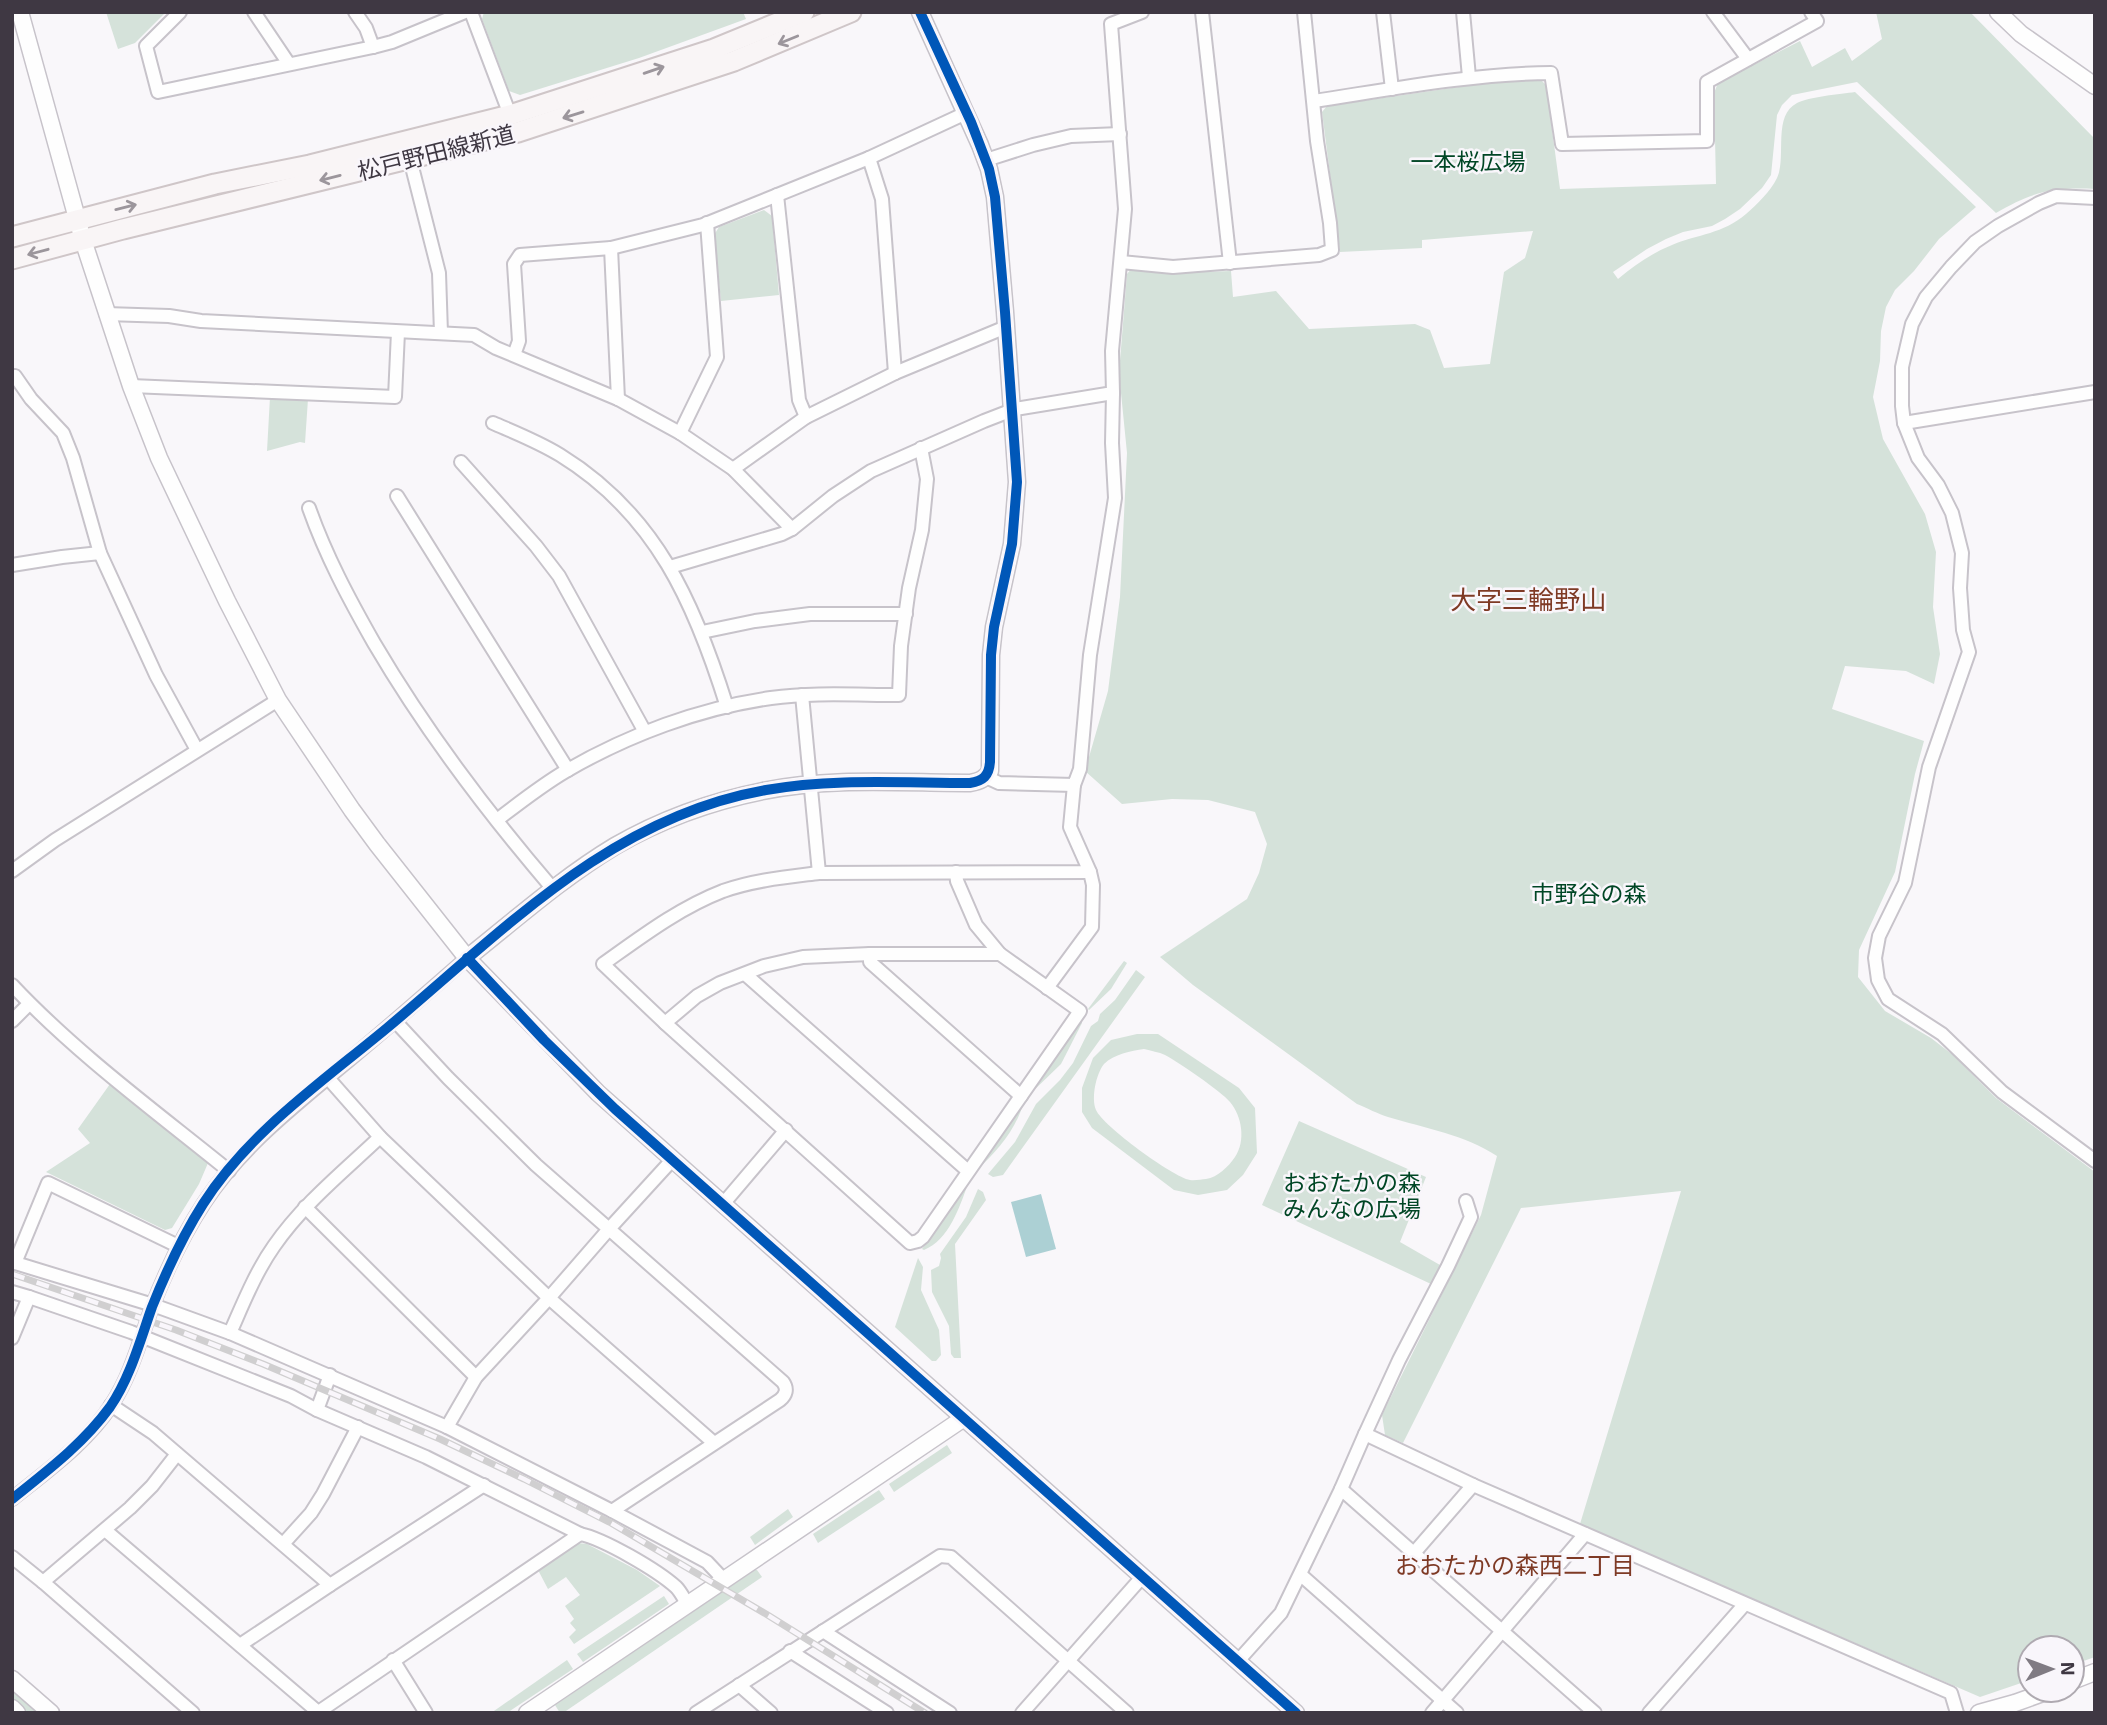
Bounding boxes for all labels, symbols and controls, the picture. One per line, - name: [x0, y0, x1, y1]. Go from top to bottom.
- one-way arrow: [778, 34, 800, 47]
- one-way arrow: [642, 63, 664, 75]
- one-way arrow: [563, 109, 585, 122]
- street label: 松戸野田線新道: [355, 119, 517, 185]
- park label: 一本桜広場: [1411, 147, 1526, 175]
- one-way arrow: [319, 172, 342, 185]
- one-way arrow: [114, 200, 136, 213]
- one-way arrow: [27, 247, 49, 260]
- district label: 大字三輪野山: [1450, 583, 1606, 614]
- park label: 市野谷の森: [1532, 879, 1647, 907]
- park label: おおたかの森 みんなの広場: [1283, 1168, 1421, 1222]
- district label: おおたかの森西二丁目: [1395, 1550, 1635, 1579]
- north arrow: [2016, 1634, 2086, 1704]
- text: N: [2057, 1662, 2080, 1676]

